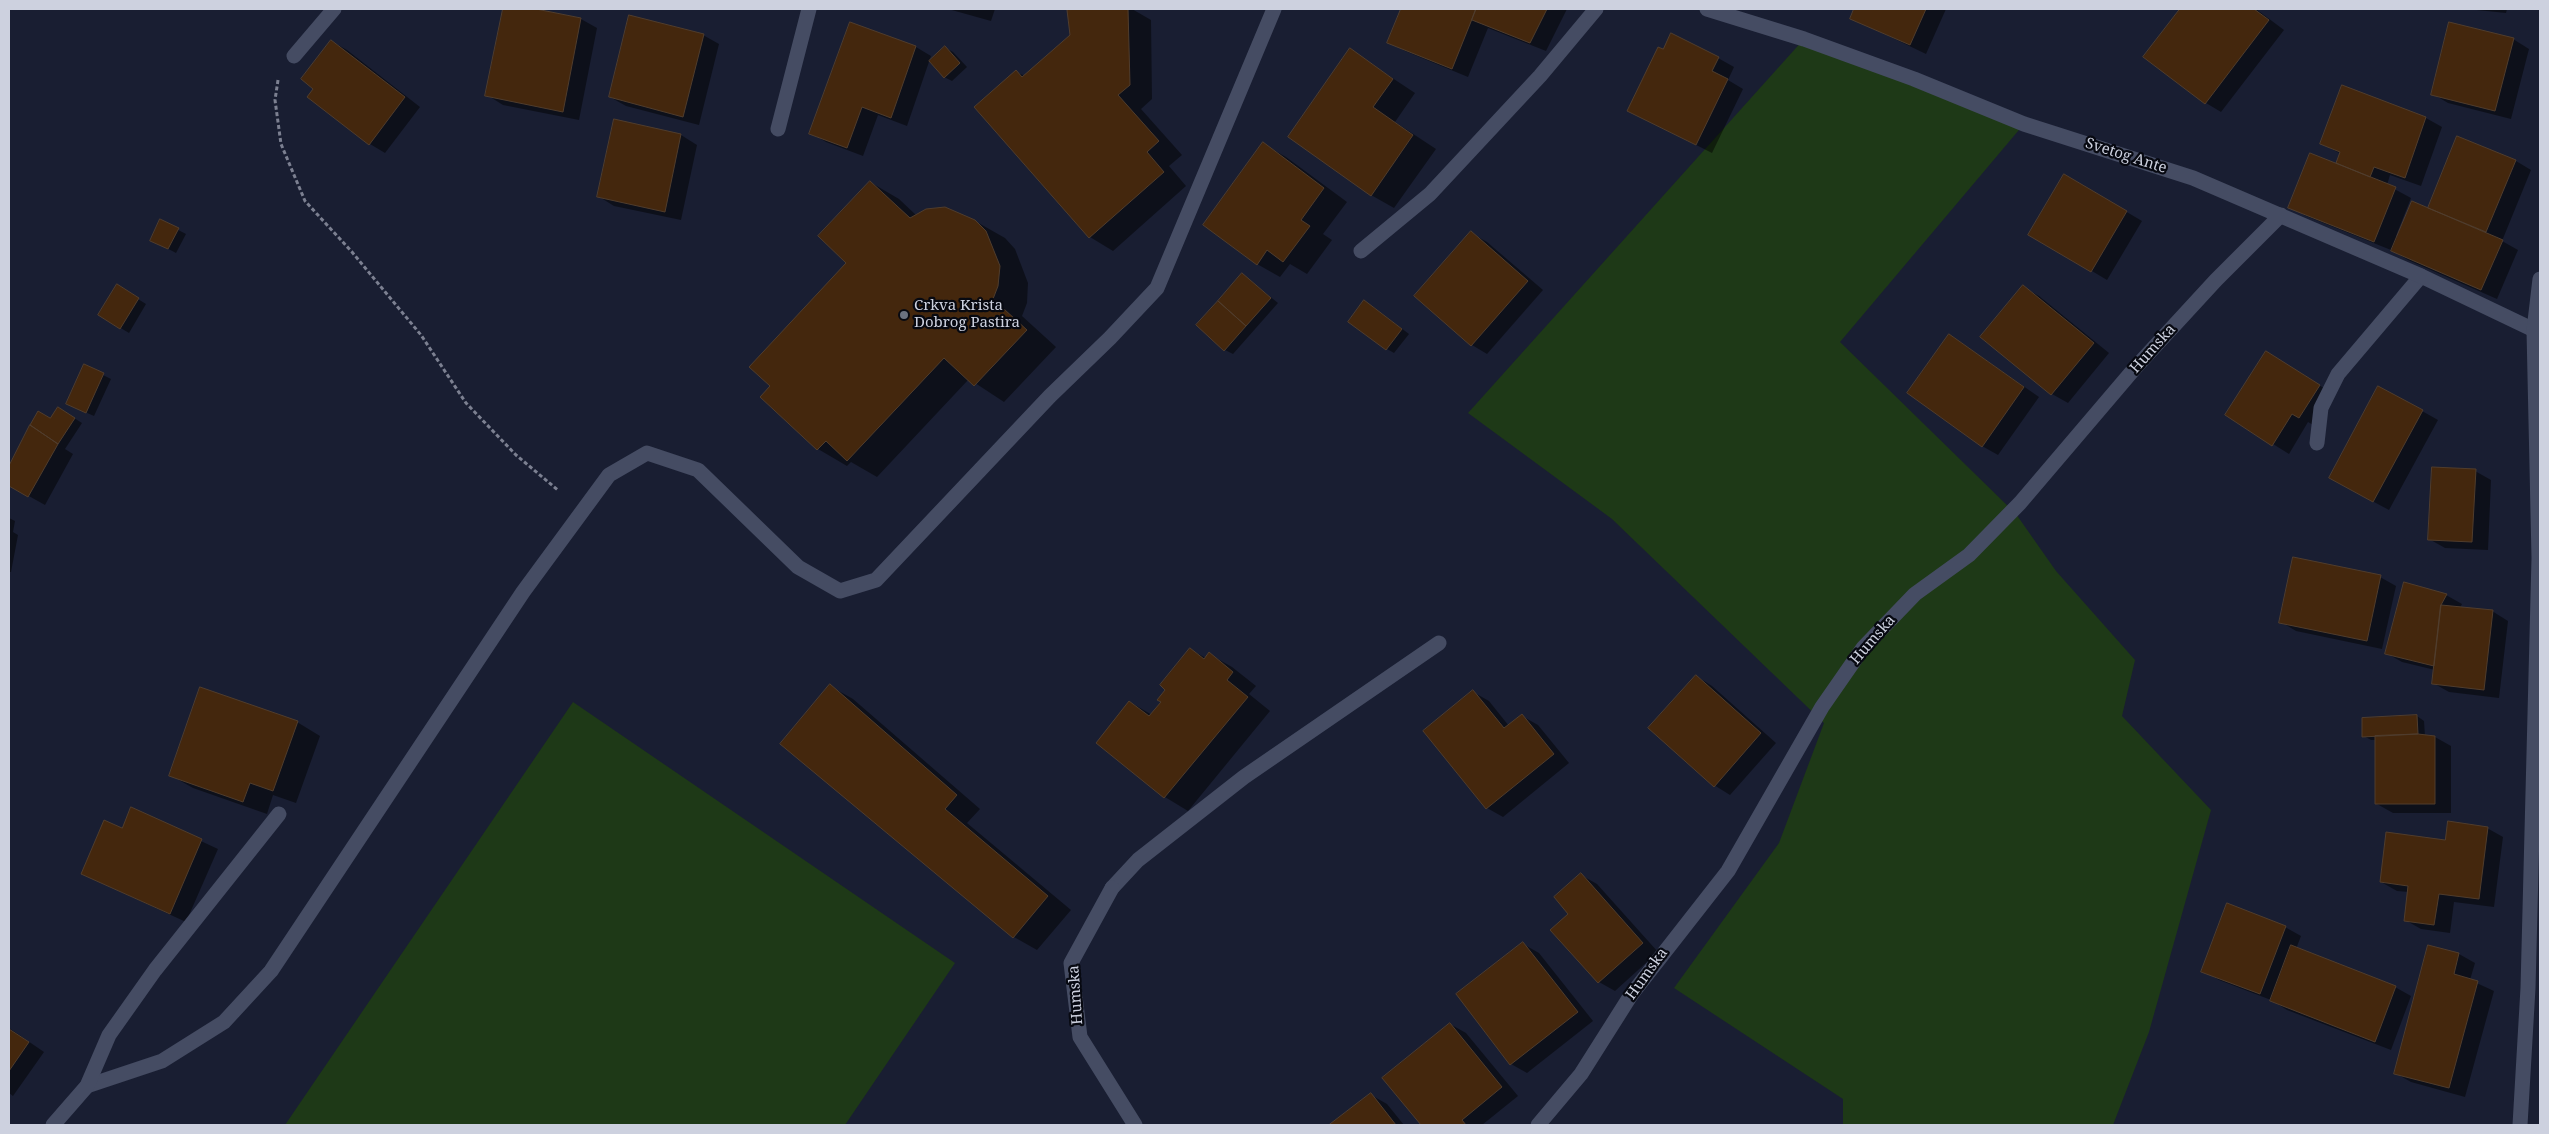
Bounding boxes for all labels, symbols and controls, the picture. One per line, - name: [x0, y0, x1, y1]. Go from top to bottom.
- street label: Svetog Ante: [2083, 134, 2169, 178]
- place label: Crkva Krista Dobrog Pastira: [914, 297, 1020, 332]
- marker: Crkva Krista Dobrog Pastira: [898, 309, 910, 321]
- street label: Humska: [2126, 321, 2180, 377]
- street label: Humska: [1847, 612, 1899, 668]
- street label: Humska: [1622, 945, 1672, 1003]
- street label: Humska: [1065, 965, 1087, 1025]

